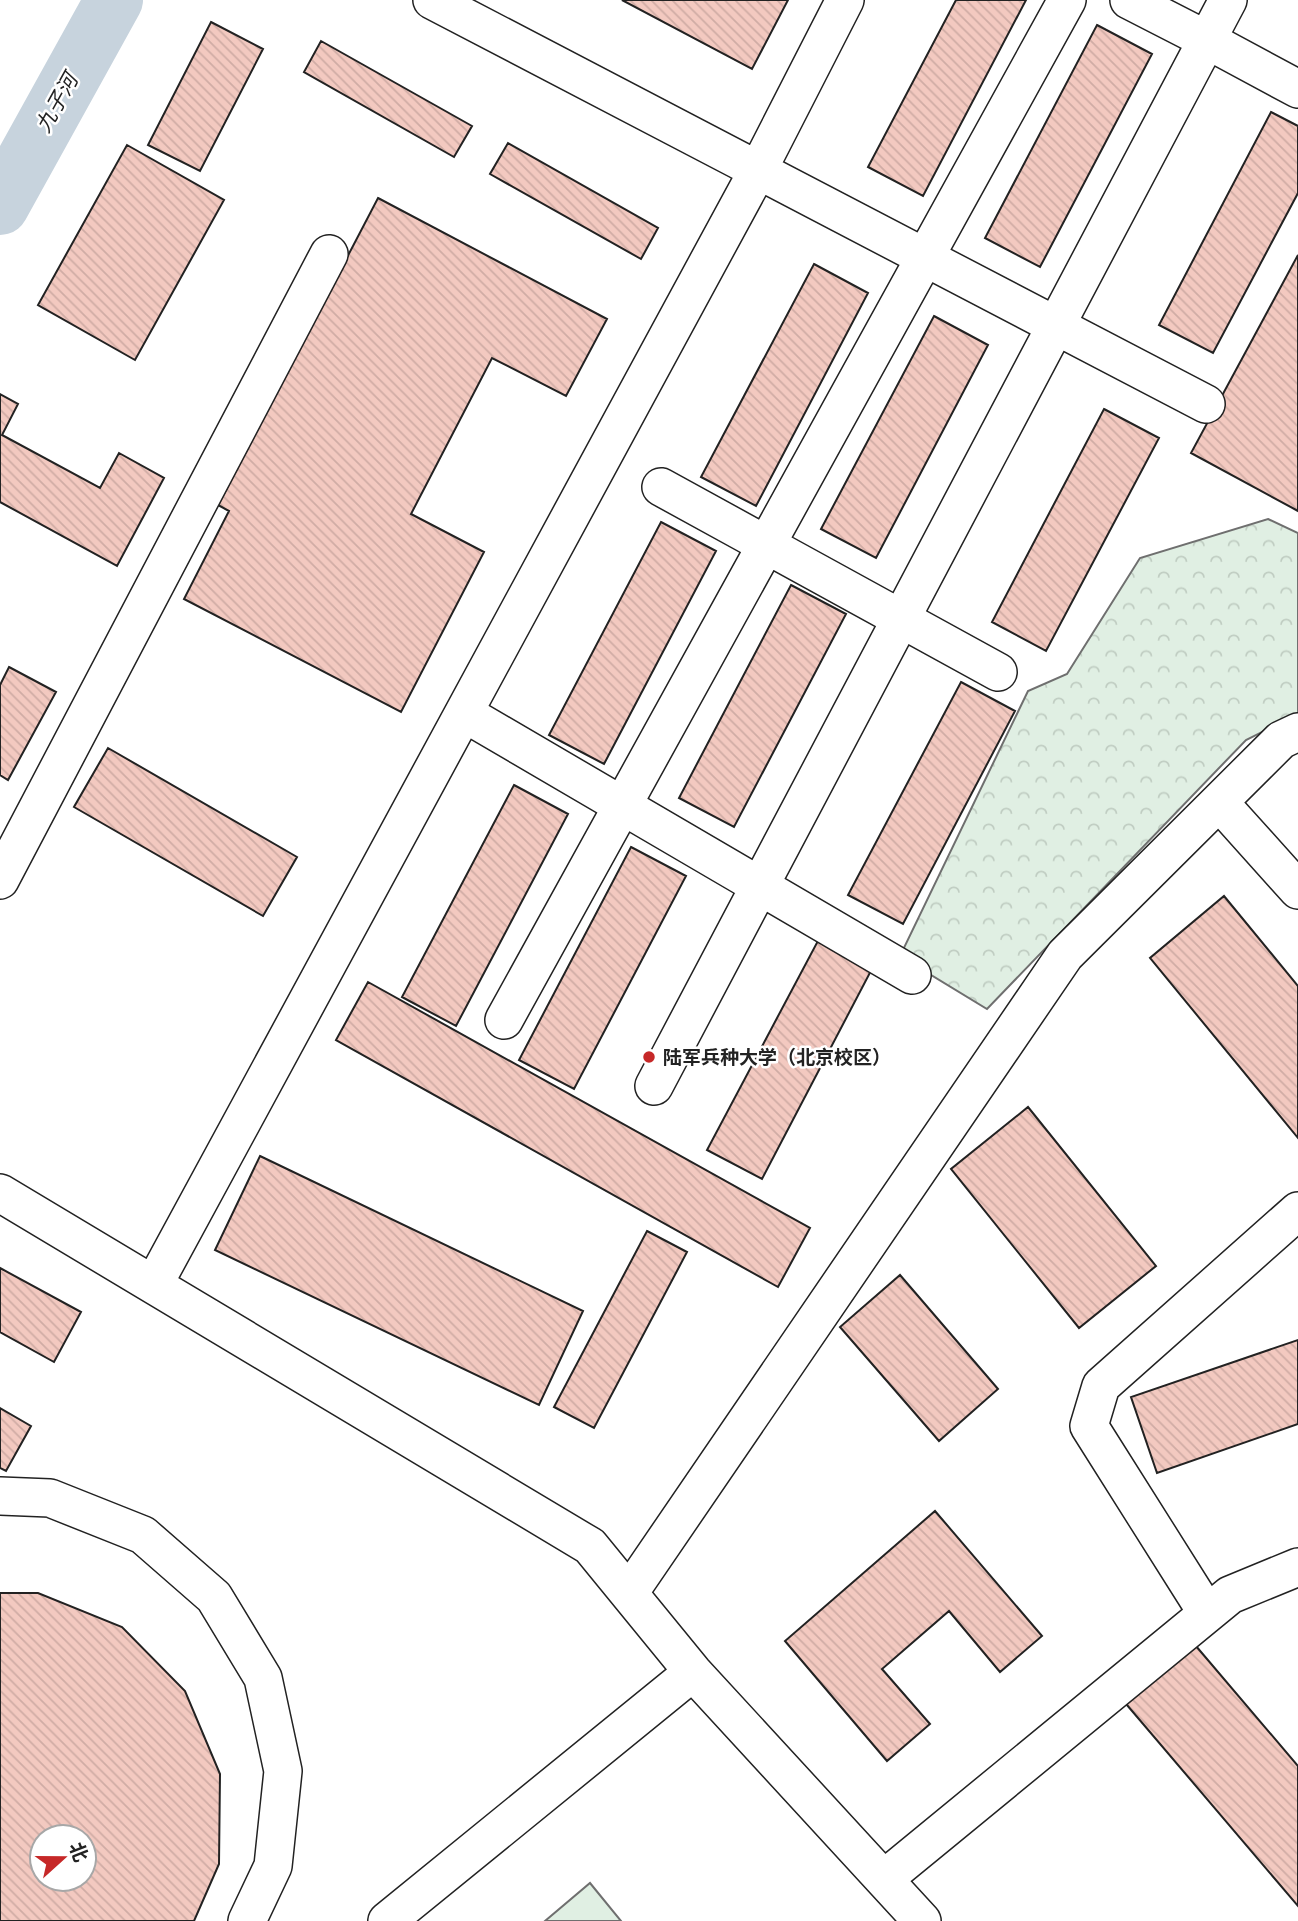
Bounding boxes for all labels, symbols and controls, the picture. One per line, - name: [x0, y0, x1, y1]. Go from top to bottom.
- water label: 九子河: [27, 64, 87, 138]
- place label: 陆军兵种大学（北京校区）: [663, 1042, 891, 1071]
- marker: 陆军兵种大学（北京校区）: [641, 1049, 657, 1065]
- north arrow: [28, 1823, 98, 1893]
- text: 北: [62, 1838, 96, 1866]

